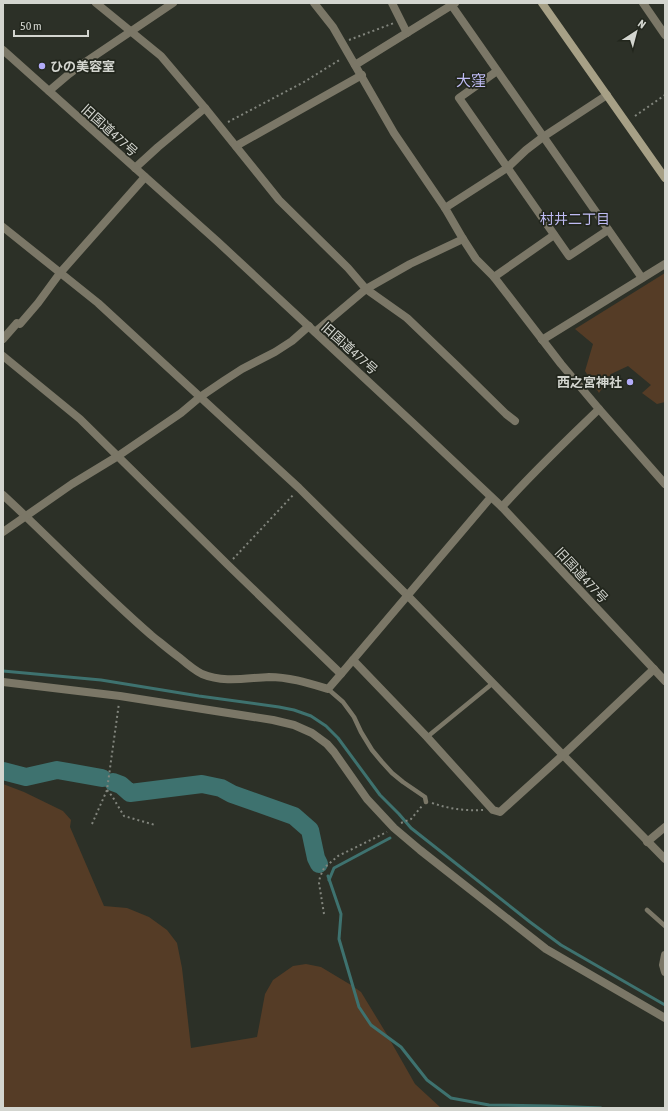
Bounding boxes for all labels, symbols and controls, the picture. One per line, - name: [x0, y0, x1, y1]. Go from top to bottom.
- scale bar: [14, 12, 88, 38]
- north arrow: [616, 12, 656, 52]
- text: N: [636, 17, 648, 31]
- text: 50 m: [20, 19, 42, 33]
- place label: ひの美容室: [50, 59, 115, 74]
- marker: ひの美容室: [37, 61, 47, 71]
- district label: 大窪: [456, 72, 486, 89]
- street label: 旧国道477号: [79, 101, 141, 159]
- district label: 村井二丁目: [540, 211, 610, 227]
- street label: 旧国道477号: [319, 319, 381, 377]
- place label: 西之宮神社: [557, 375, 622, 390]
- marker: 西之宮神社: [625, 377, 635, 387]
- street label: 旧国道477号: [552, 545, 611, 606]

